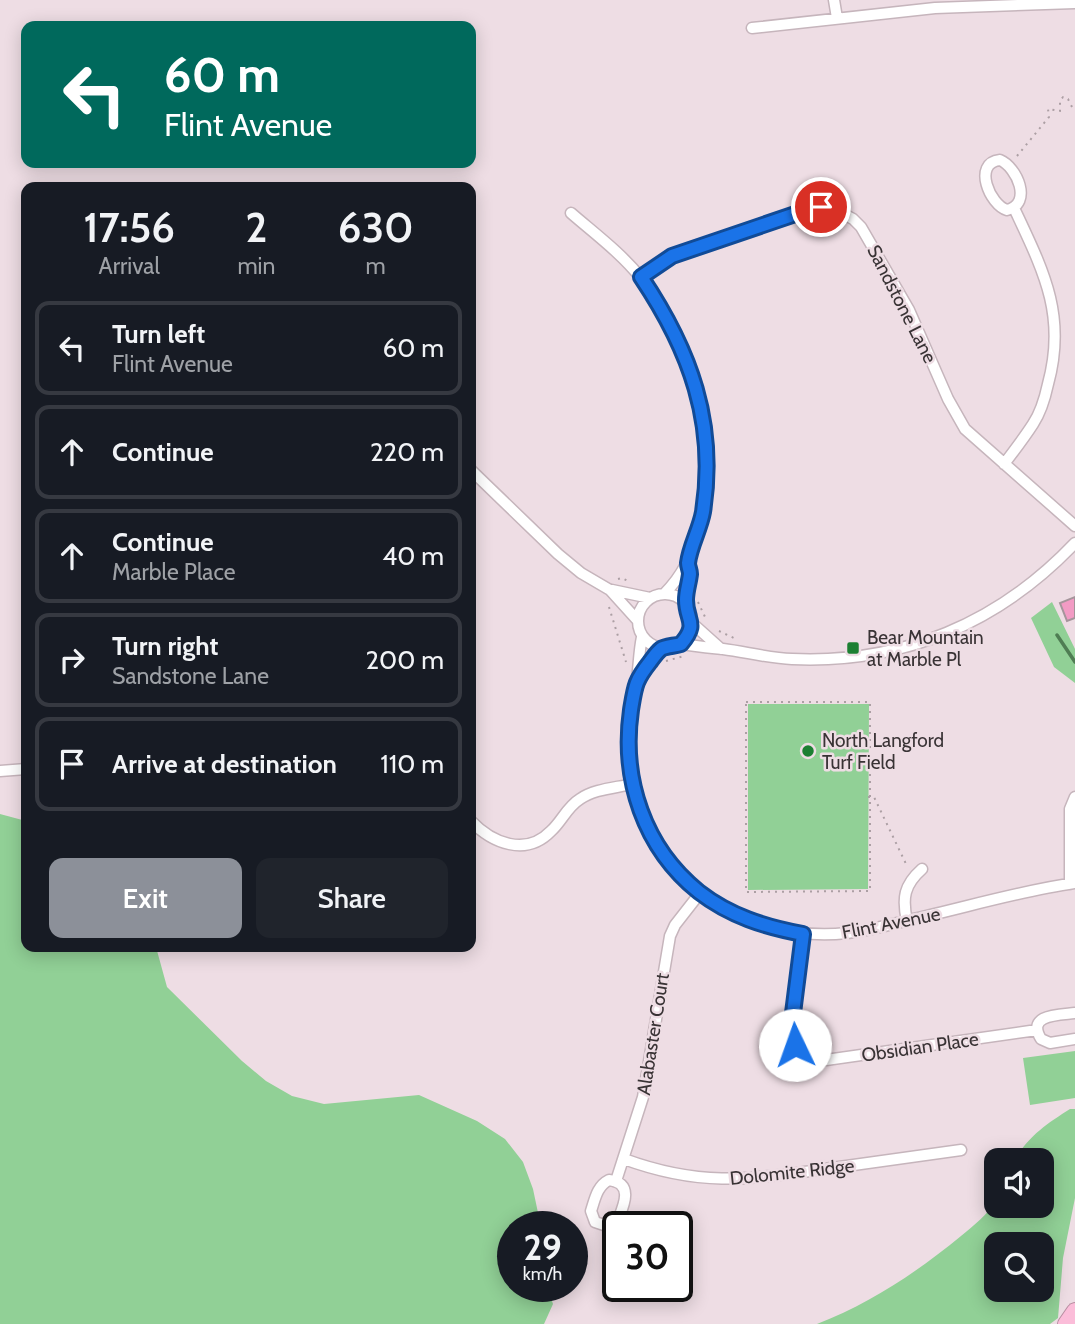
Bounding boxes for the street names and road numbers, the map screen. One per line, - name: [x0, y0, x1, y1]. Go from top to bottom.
- street label: Sandstone Lane: [862, 241, 942, 367]
- street label: Flint Avenue: [840, 902, 942, 944]
- street label: Alabaster Court: [632, 971, 674, 1097]
- street label: Obsidian Place: [860, 1027, 980, 1067]
- street label: Dolomite Ridge: [729, 1154, 856, 1190]

